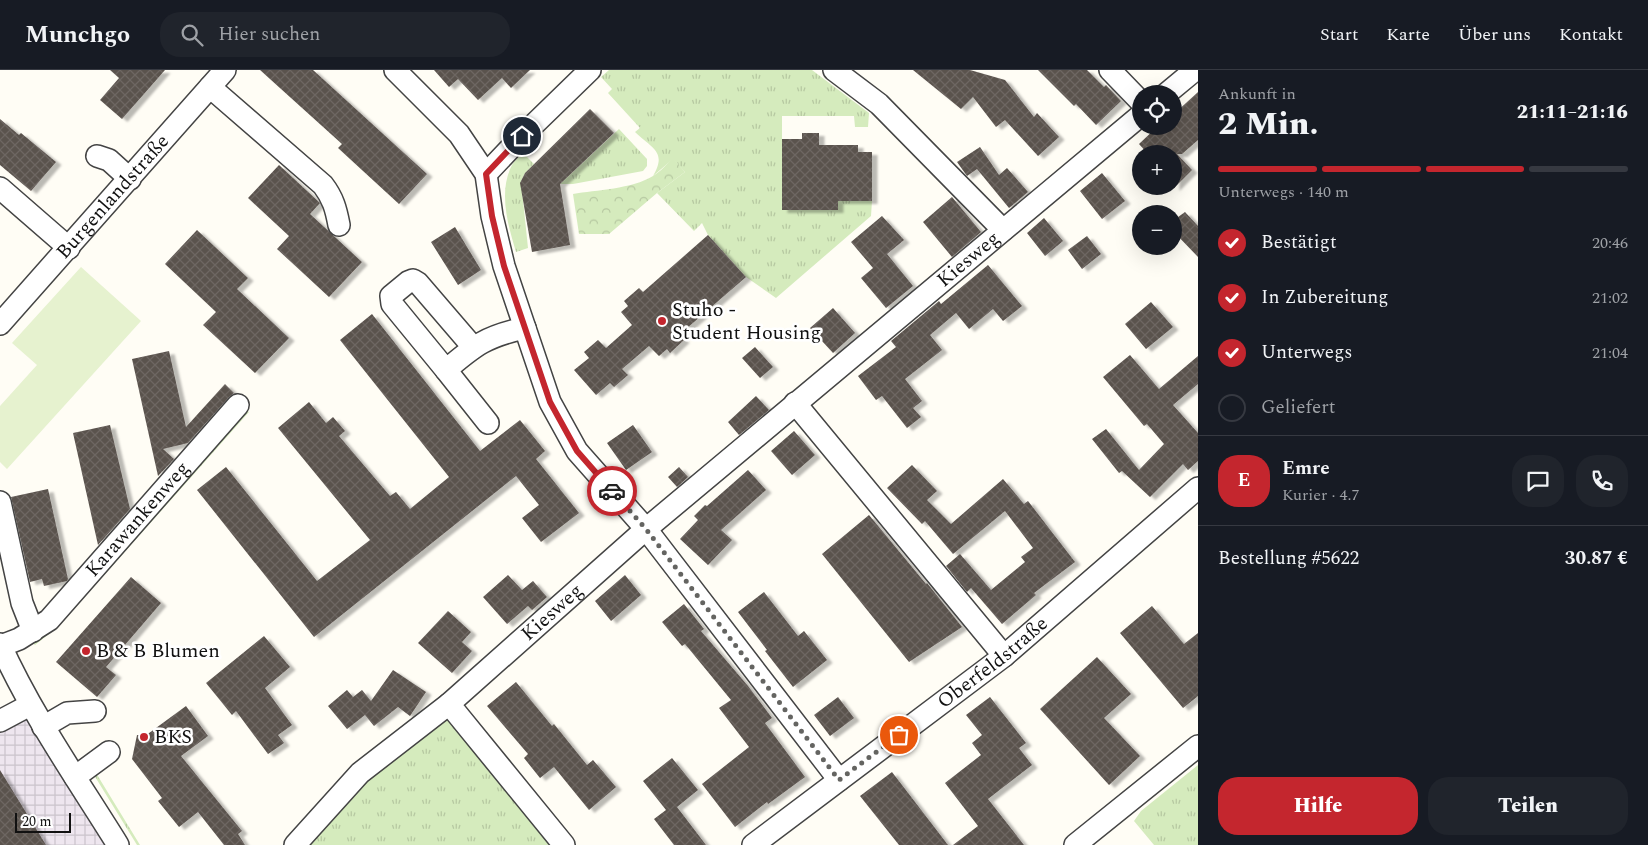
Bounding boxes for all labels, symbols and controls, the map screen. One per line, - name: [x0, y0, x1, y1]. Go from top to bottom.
- search box: [160, 12, 510, 57]
- text: Munchgo: [25, 17, 130, 53]
- text: Hier suchen: [218, 20, 320, 49]
- icon: search: [178, 21, 206, 49]
- text: Start: [1320, 21, 1358, 48]
- text: Karte: [1386, 21, 1430, 48]
- text: Über uns: [1458, 21, 1531, 48]
- text: Kontakt: [1559, 21, 1623, 48]
- text: Ankunft in: [1218, 82, 1296, 106]
- map controls: [1132, 85, 1182, 255]
- button: locate: [1132, 85, 1182, 135]
- text: 21:11–21:16: [1517, 98, 1628, 127]
- text: 2 Min.: [1218, 100, 1318, 149]
- pin: [501, 115, 543, 157]
- icon: home: [508, 122, 536, 150]
- street label: Burgenlandstraße: [49, 128, 176, 266]
- button: +: [1132, 145, 1182, 195]
- text: Unterwegs · 140 m: [1218, 180, 1349, 204]
- button: −: [1132, 205, 1182, 255]
- street label: Kiesweg: [930, 224, 1007, 295]
- text: Bestätigt: [1261, 228, 1337, 257]
- icon: check: [1218, 229, 1246, 257]
- text: 20:46: [1592, 231, 1628, 255]
- text: In Zubereitung: [1261, 283, 1389, 312]
- icon: check: [1218, 284, 1246, 312]
- text: 21:02: [1592, 286, 1628, 310]
- place label: Stuho - Student Housing: [672, 295, 821, 348]
- marker: Stuho - Student Housing: [656, 315, 668, 327]
- text: Unterwegs: [1261, 338, 1352, 367]
- icon: check: [1218, 339, 1246, 367]
- text: 21:04: [1592, 341, 1628, 365]
- text: Geliefert: [1261, 393, 1335, 422]
- text: Emre: [1282, 454, 1330, 483]
- street label: Karawankenweg: [78, 455, 197, 584]
- button: chat: [1512, 455, 1564, 507]
- button: phone: [1576, 455, 1628, 507]
- courier: [587, 466, 637, 516]
- text: E: [1238, 466, 1250, 495]
- icon: car: [598, 477, 626, 505]
- text: Kurier · 4.7: [1282, 483, 1359, 507]
- text: Bestellung #5622: [1218, 544, 1359, 573]
- text: 30.87 €: [1565, 544, 1628, 573]
- street label: Kiesweg: [514, 576, 590, 648]
- street label: Oberfeldstraße: [931, 609, 1055, 716]
- place label: B & B Blumen: [96, 636, 220, 666]
- marker: B & B Blumen: [80, 645, 92, 657]
- pin: [878, 714, 920, 756]
- icon: bag: [885, 721, 913, 749]
- place label: BKS: [154, 722, 192, 752]
- marker: BKS: [138, 731, 150, 743]
- button: Hilfe: [1218, 777, 1418, 835]
- button: Teilen: [1428, 777, 1628, 835]
- scale bar: [15, 810, 71, 833]
- text: 20 m: [22, 811, 52, 832]

